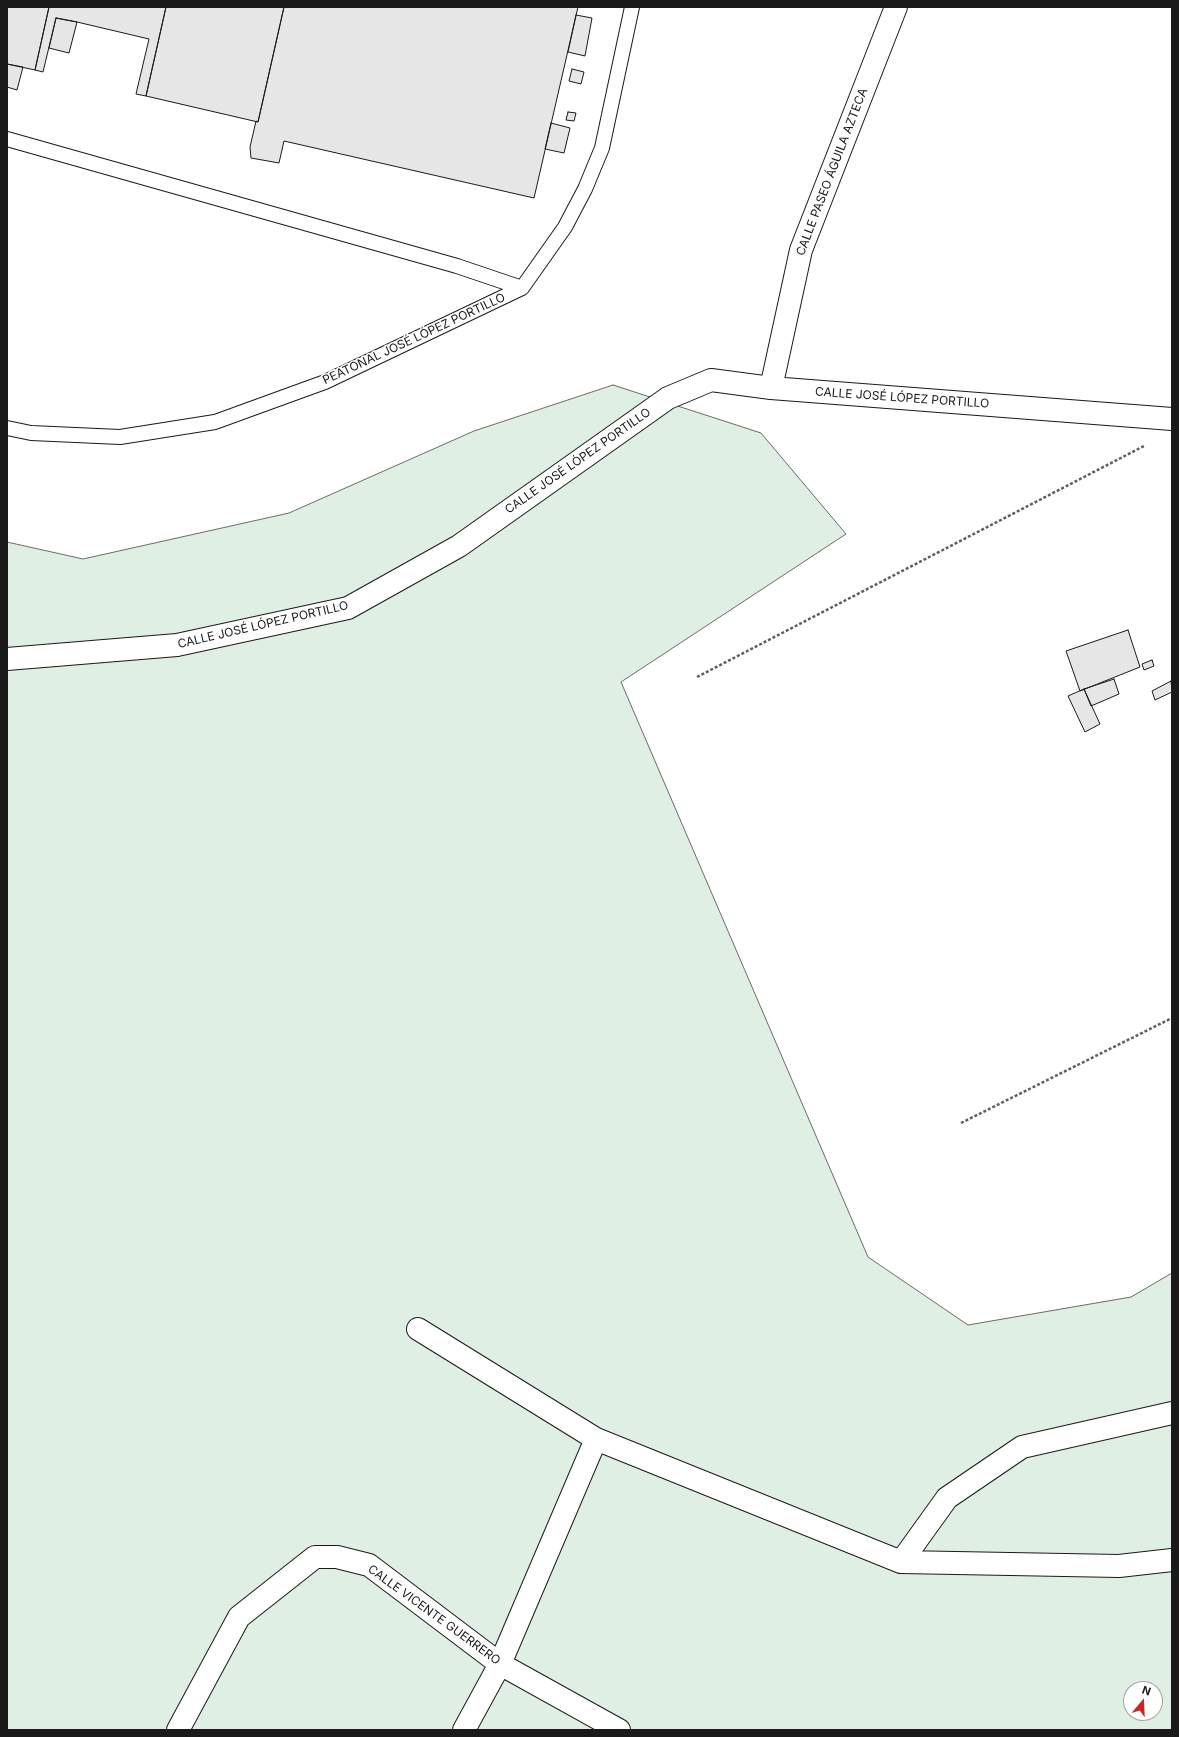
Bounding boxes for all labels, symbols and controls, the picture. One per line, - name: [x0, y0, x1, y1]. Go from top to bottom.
- street label: CALLE PASEO ÁGUILA AZTECA: [793, 86, 871, 258]
- street label: PEATONAL JOSÉ LÓPEZ PORTILLO: [320, 290, 508, 388]
- street label: CALLE JOSÉ LÓPEZ PORTILLO: [814, 385, 990, 411]
- street label: CALLE JOSÉ LÓPEZ PORTILLO: [502, 405, 654, 517]
- street label: CALLE JOSÉ LÓPEZ PORTILLO: [176, 598, 350, 652]
- street label: CALLE VICENTE GUERRERO: [365, 1562, 503, 1668]
- north arrow: [1123, 1681, 1163, 1721]
- text: N: [1140, 1683, 1153, 1699]

